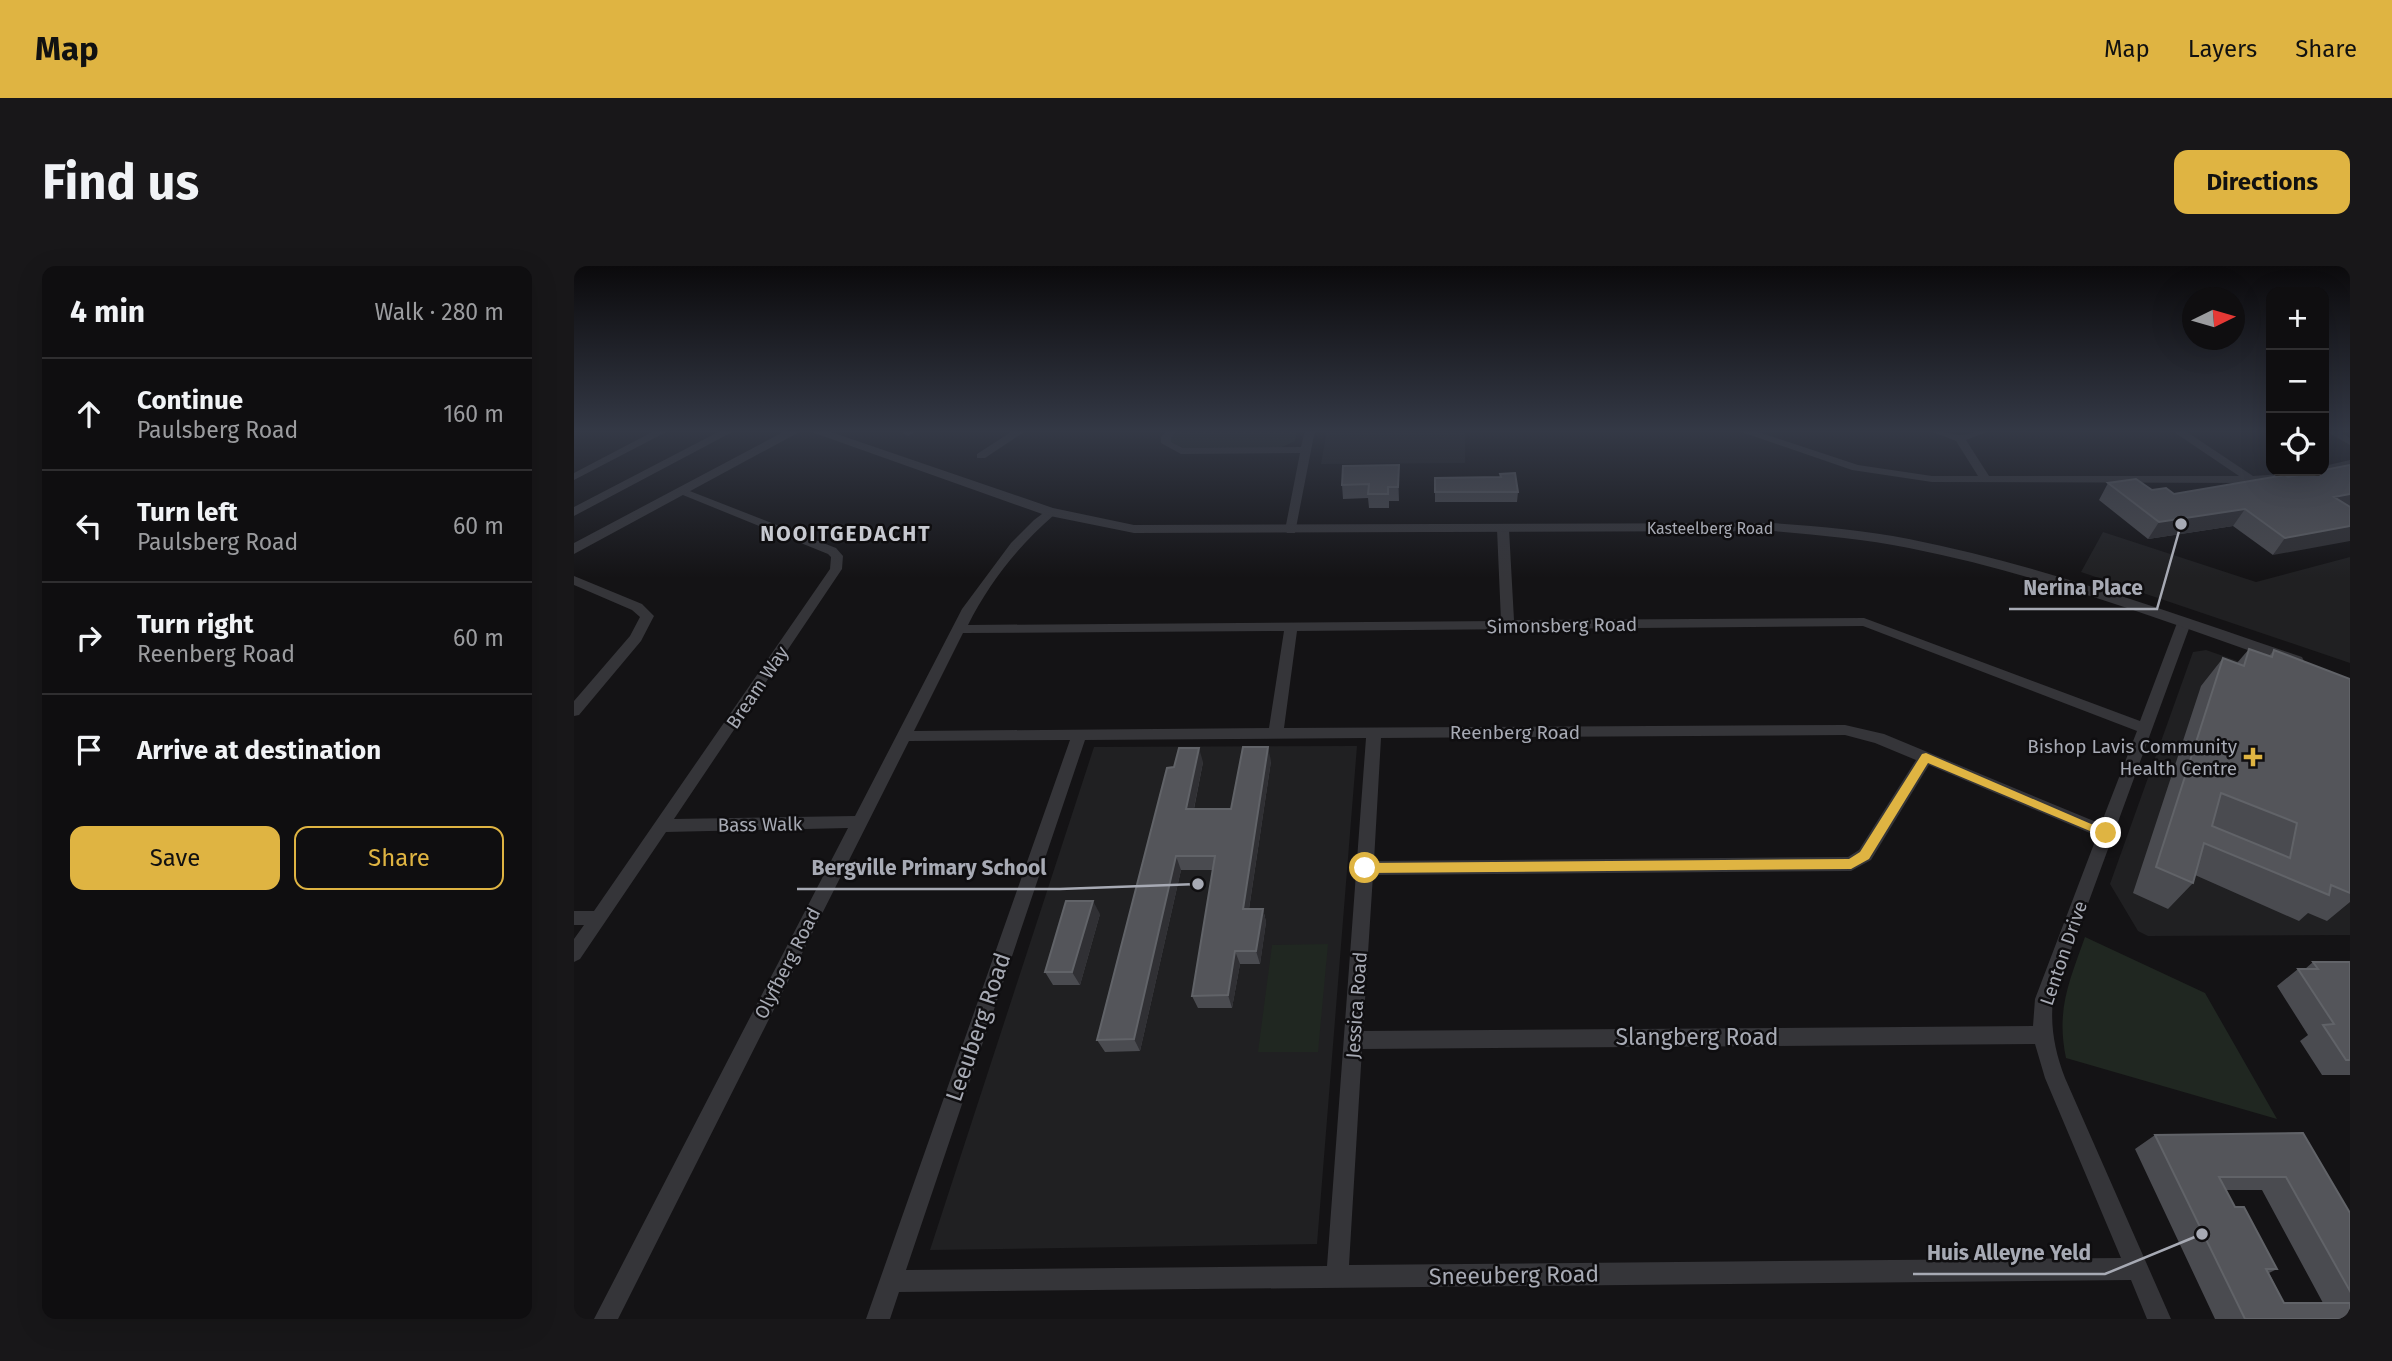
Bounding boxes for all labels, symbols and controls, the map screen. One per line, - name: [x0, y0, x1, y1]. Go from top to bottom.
- text: Map: [35, 29, 99, 69]
- text: Map: [2104, 35, 2150, 63]
- text: Layers: [2188, 35, 2257, 63]
- text: Share: [2295, 35, 2357, 63]
- button: Directions: [2174, 150, 2350, 214]
- text: Find us: [42, 153, 199, 212]
- north arrow: [2182, 287, 2245, 350]
- map controls: [2266, 287, 2329, 476]
- button: +: [2266, 287, 2329, 350]
- text: 4 min: [70, 294, 145, 330]
- text: Walk · 280 m: [374, 298, 504, 326]
- button: −: [2266, 350, 2329, 413]
- text: Continue: [137, 385, 243, 416]
- icon: ahead: [70, 395, 108, 433]
- text: 160 m: [443, 400, 504, 428]
- button: locate: [2266, 413, 2329, 476]
- text: Paulsberg Road: [137, 416, 298, 444]
- text: Turn left: [137, 497, 238, 528]
- icon: left: [70, 507, 108, 545]
- text: 60 m: [453, 512, 504, 540]
- street label: Kasteelberg Road: [1647, 519, 1773, 538]
- district label: NOOITGEDACHT: [760, 521, 932, 547]
- text: Paulsberg Road: [137, 528, 298, 556]
- callout: Nerina Place: [2009, 567, 2157, 609]
- text: Nerina Place: [2023, 575, 2143, 601]
- text: Turn right: [137, 609, 254, 640]
- street label: Simonsberg Road: [1487, 613, 1637, 638]
- icon: right: [70, 619, 108, 657]
- text: 60 m: [453, 624, 504, 652]
- text: Reenberg Road: [137, 640, 295, 668]
- street label: Bream Way: [721, 641, 794, 733]
- street label: Reenberg Road: [1450, 721, 1580, 744]
- icon: arrive: [70, 731, 108, 769]
- text: Arrive at destination: [137, 735, 381, 766]
- place label: Bishop Lavis Community Health Centre: [2027, 735, 2238, 780]
- marker: Bishop Lavis Community Health Centre: [2243, 747, 2263, 767]
- street label: Bass Walk: [717, 812, 803, 837]
- route end: [2090, 817, 2121, 848]
- button: Save: [70, 826, 280, 890]
- button: Share: [294, 826, 504, 890]
- callout: Bergville Primary School: [797, 847, 1060, 889]
- route start: [1349, 852, 1380, 883]
- text: Bergville Primary School: [812, 855, 1047, 881]
- street label: Lenton Drive: [2035, 898, 2092, 1008]
- street label: Olyfberg Road: [750, 904, 825, 1023]
- street label: Leeuberg Road: [940, 949, 1016, 1105]
- street label: Jessica Road: [1341, 951, 1372, 1059]
- street label: Slangberg Road: [1616, 1023, 1778, 1051]
- callout: Huis Alleyne Yeld: [1913, 1232, 2105, 1274]
- text: Huis Alleyne Yeld: [1927, 1240, 2091, 1266]
- street label: Sneeuberg Road: [1429, 1260, 1599, 1290]

